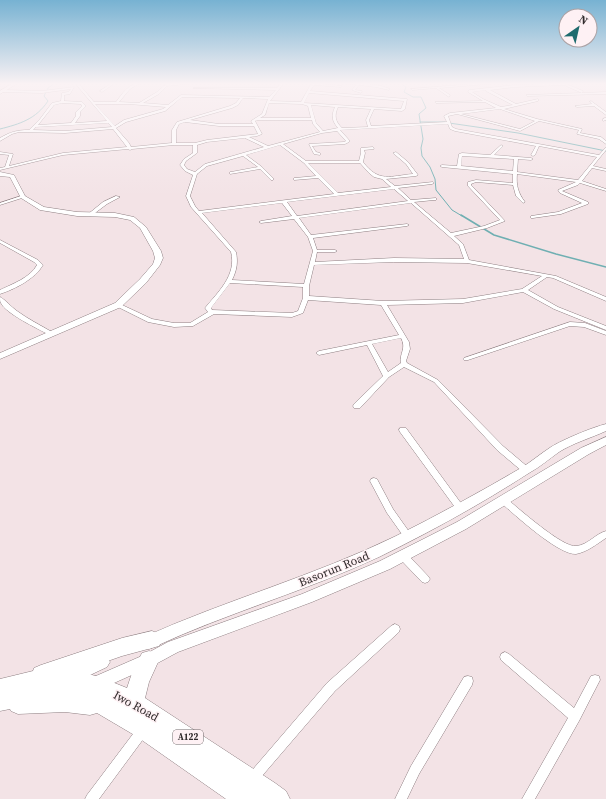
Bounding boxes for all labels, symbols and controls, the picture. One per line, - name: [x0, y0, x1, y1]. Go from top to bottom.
- north arrow: [558, 8, 598, 48]
- text: N: [576, 12, 591, 29]
- street label: Basorun Road: [296, 548, 372, 590]
- street label: Iwo Road: [110, 687, 162, 725]
- road number: A122: [173, 730, 203, 744]

